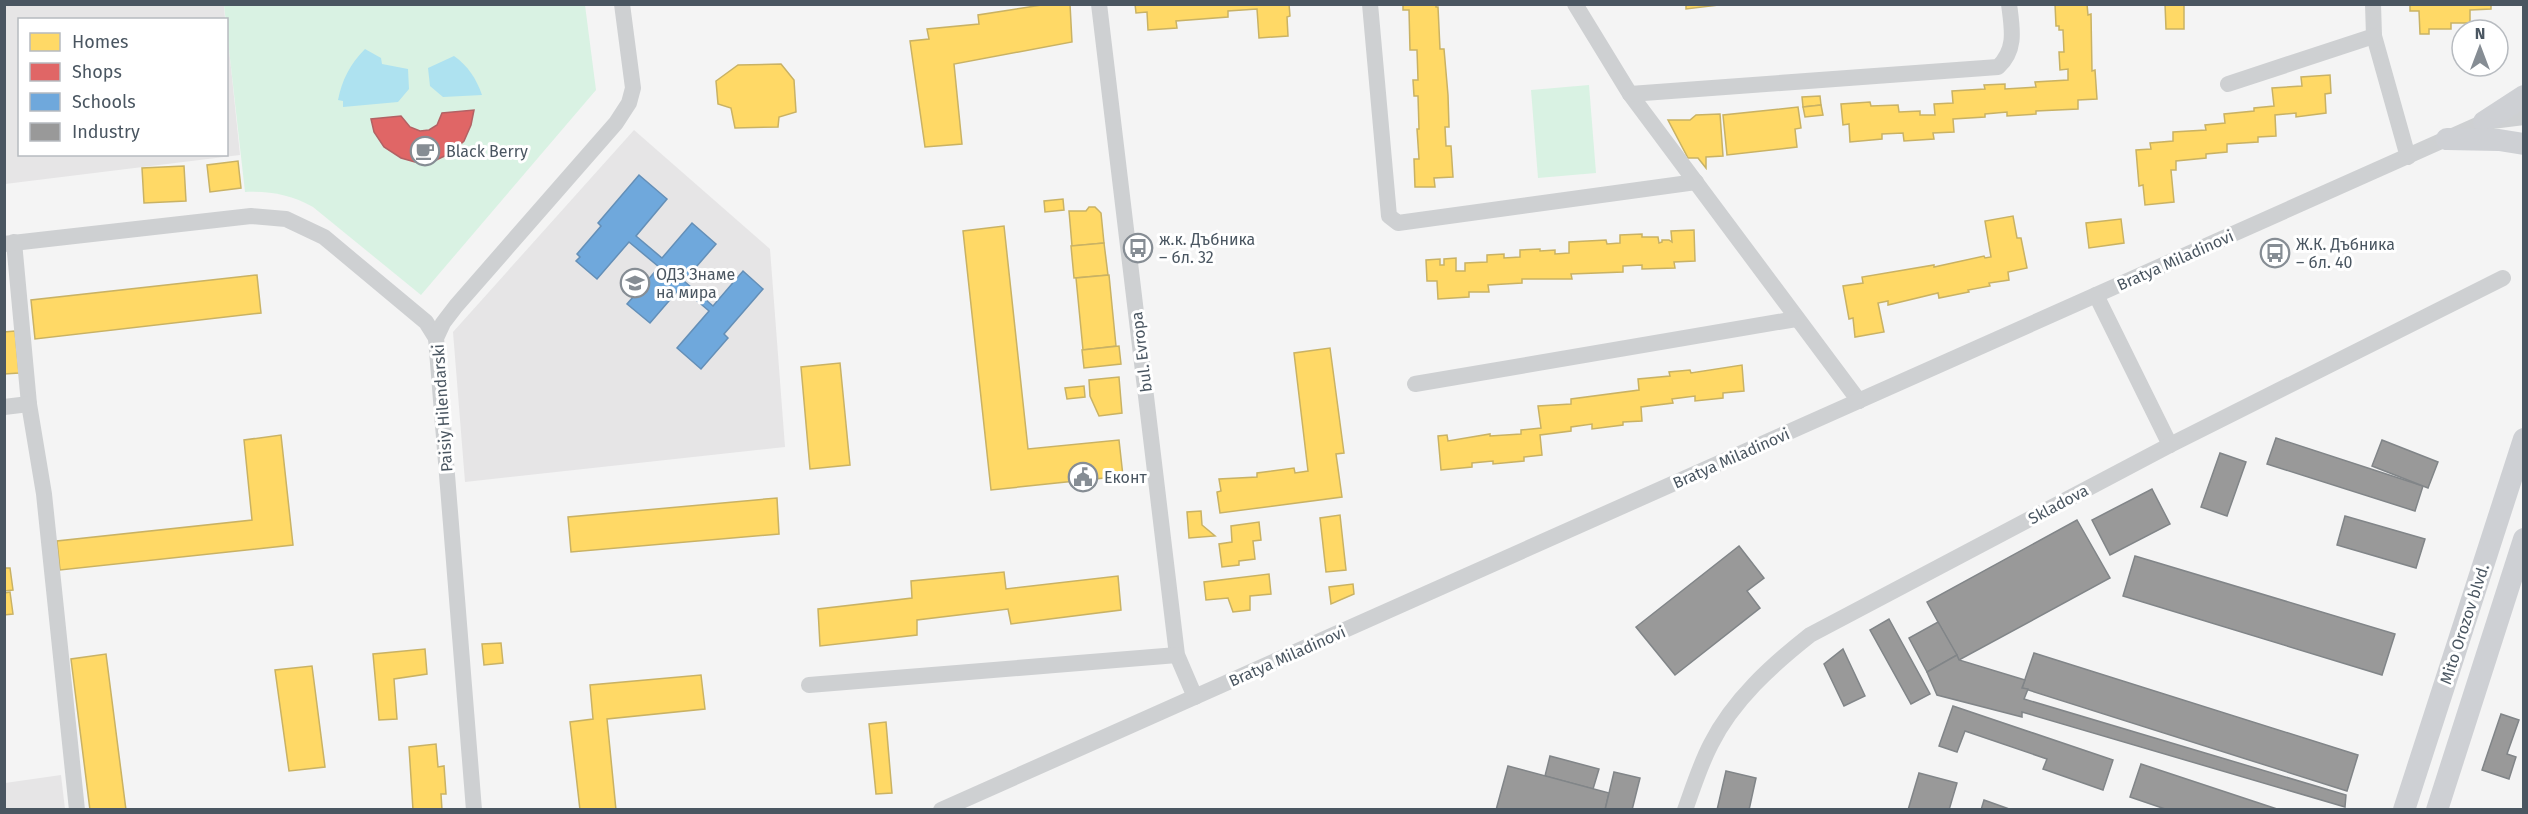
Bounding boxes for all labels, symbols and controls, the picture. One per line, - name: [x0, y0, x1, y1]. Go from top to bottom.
- legend: [18, 18, 228, 156]
- north arrow: [2450, 18, 2510, 78]
- text: N: [2475, 24, 2485, 43]
- text: Homes: [72, 31, 128, 53]
- text: Shops: [72, 61, 122, 83]
- text: Schools: [72, 91, 136, 113]
- text: Industry: [72, 121, 140, 143]
- cafe icon: Black Berry: [409, 135, 441, 167]
- place label: Black Berry: [446, 142, 528, 161]
- street label: Bratya Miladinovi: [2114, 226, 2236, 295]
- place label: ж.к. Дъбника – бл. 32: [1159, 230, 1255, 267]
- bus stop icon: ж.к. Дъбника – бл. 32: [1122, 232, 1154, 264]
- place label: Ж.К. Дъбника – бл. 40: [2296, 235, 2395, 272]
- bus stop icon: Ж.К. Дъбника – бл. 40: [2259, 237, 2291, 269]
- place label: ОДЗ Знаме на мира: [656, 265, 735, 302]
- school or university icon: ОДЗ Знаме на мира: [619, 267, 651, 299]
- street label: bul. Evropa: [1127, 311, 1156, 393]
- street label: Paisiy Hilendarski: [429, 343, 456, 473]
- street label: Bratya Miladinovi: [1670, 424, 1792, 493]
- public building icon: Еконт: [1067, 461, 1099, 493]
- place label: Еконт: [1104, 468, 1147, 487]
- street label: Skladova: [2025, 481, 2092, 528]
- street label: Mito Orozov blvd.: [2436, 561, 2493, 687]
- street label: Bratya Miladinovi: [1226, 622, 1348, 691]

